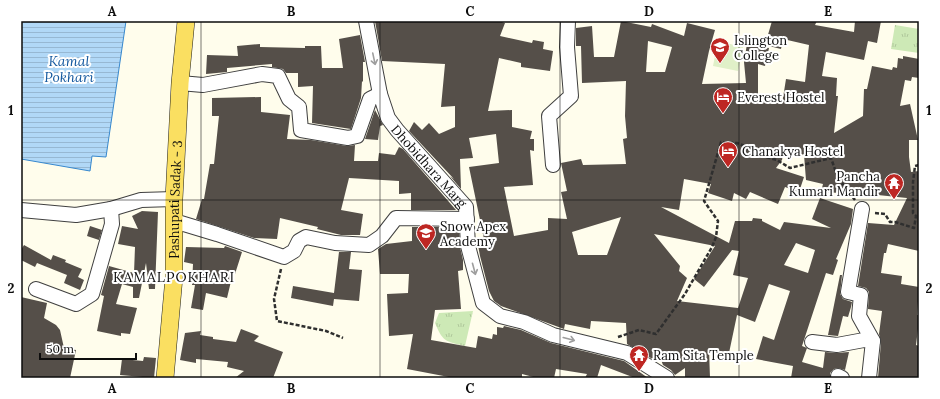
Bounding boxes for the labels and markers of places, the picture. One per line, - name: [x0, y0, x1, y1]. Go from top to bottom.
- place label: Islington College: [734, 32, 787, 64]
- school or university icon: Islington College: [709, 36, 731, 64]
- hotel icon: Everest Hostel: [712, 86, 734, 114]
- place label: Everest Hostel: [737, 89, 825, 106]
- hotel icon: Chanakya Hostel: [717, 140, 739, 168]
- place label: Chanakya Hostel: [742, 143, 844, 160]
- place label: Pancha Kumari Mandir: [789, 168, 880, 200]
- temple icon: Pancha Kumari Mandir: [883, 172, 905, 200]
- place label: Snow Apex Academy: [439, 218, 506, 250]
- school or university icon: Snow Apex Academy: [415, 222, 437, 250]
- temple icon: Ram Sita Temple: [628, 344, 650, 372]
- place label: Ram Sita Temple: [653, 347, 754, 364]

